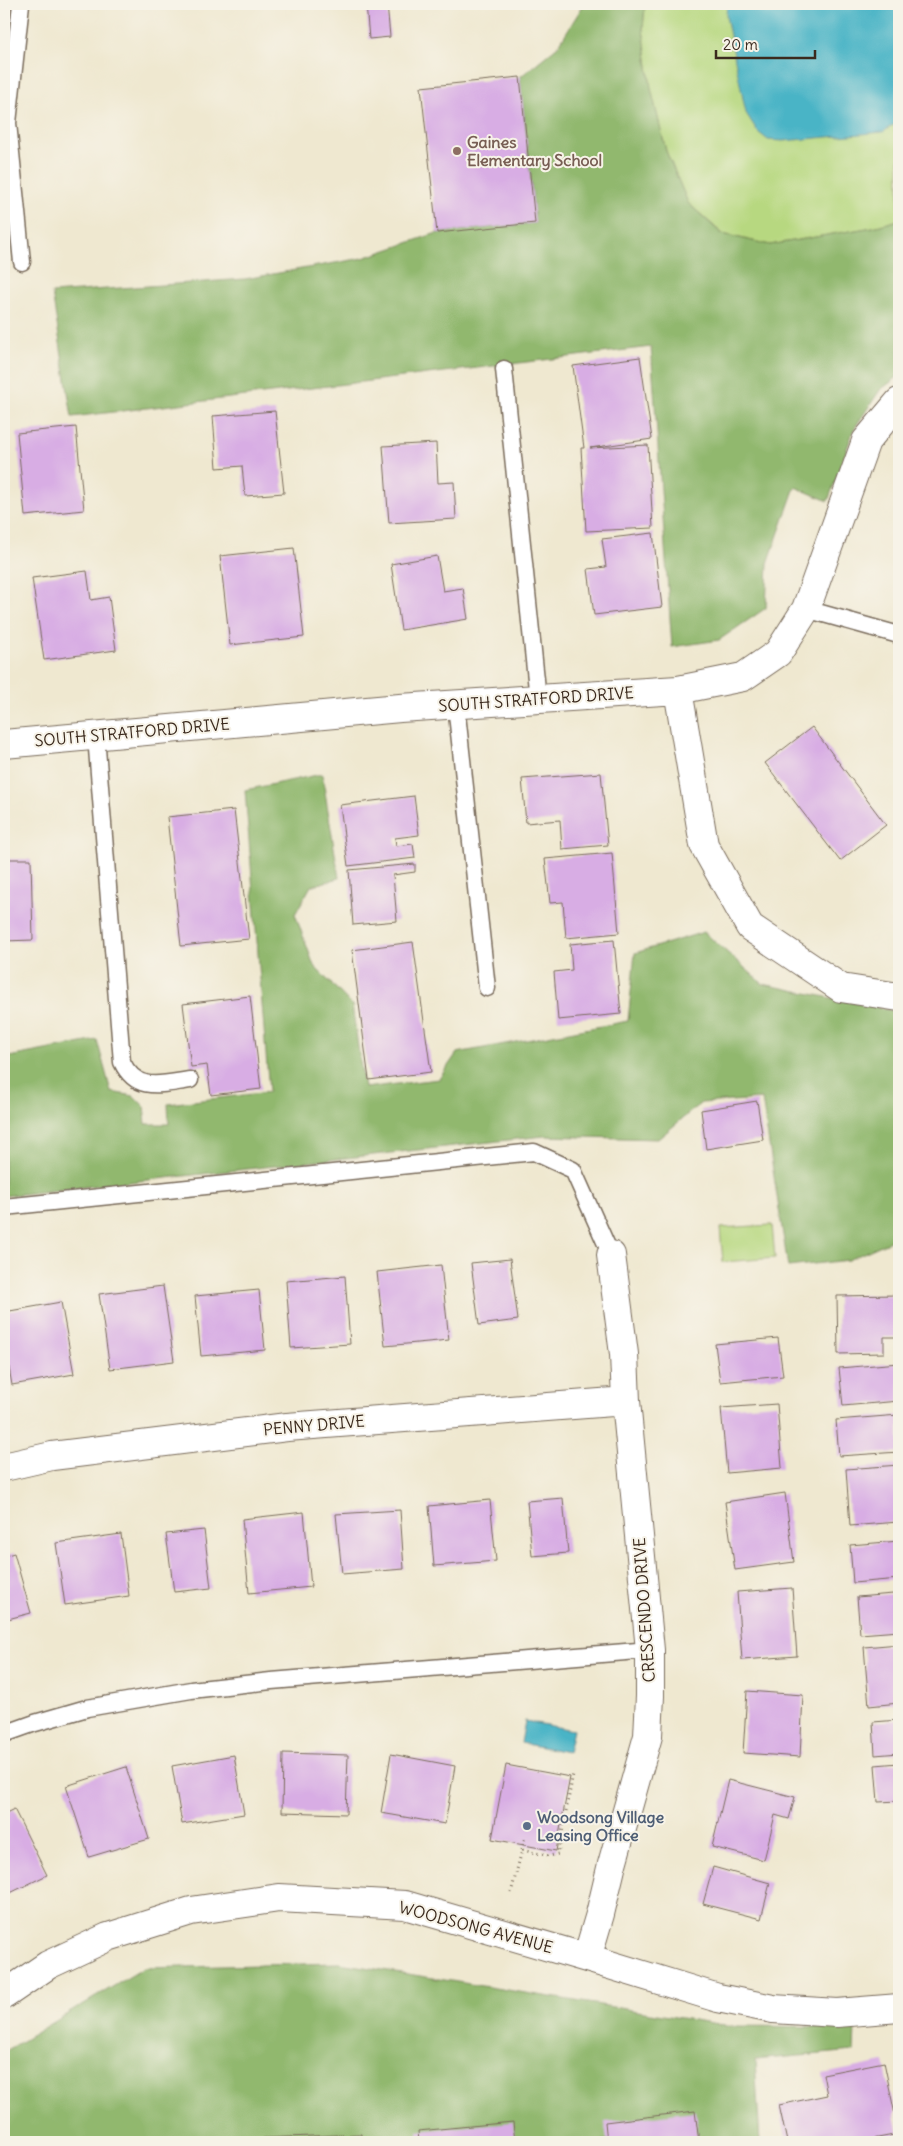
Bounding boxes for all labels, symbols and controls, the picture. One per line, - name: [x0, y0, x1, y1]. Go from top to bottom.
- scale bar: [716, 28, 814, 60]
- text: 20 m: [723, 35, 758, 54]
- place label: Gaines Elementary School: [467, 132, 602, 171]
- marker: Gaines Elementary School: [451, 145, 463, 157]
- street label: SOUTH STRATFORD DRIVE: [438, 682, 634, 716]
- street label: SOUTH STRATFORD DRIVE: [34, 714, 230, 750]
- street label: PENNY DRIVE: [262, 1411, 366, 1439]
- street label: CRESCENDO DRIVE: [629, 1537, 659, 1683]
- place label: Woodsong Village Leasing Office: [537, 1807, 664, 1846]
- marker: Woodsong Village Leasing Office: [521, 1820, 533, 1832]
- street label: WOODSONG AVENUE: [397, 1897, 555, 1957]

